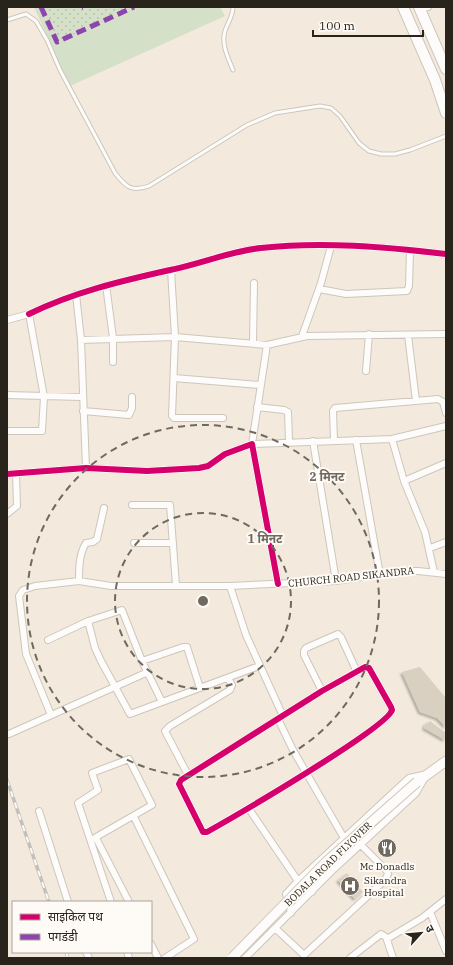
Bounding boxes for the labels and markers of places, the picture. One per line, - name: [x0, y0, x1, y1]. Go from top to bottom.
- centre of rings: [196, 594, 210, 608]
- restaurant icon: Mc Donadls: [376, 837, 398, 859]
- place label: Mc Donadls: [360, 860, 414, 873]
- place label: Sikandra Hospital: [364, 874, 407, 899]
- hospital icon: Sikandra Hospital: [339, 875, 361, 897]

